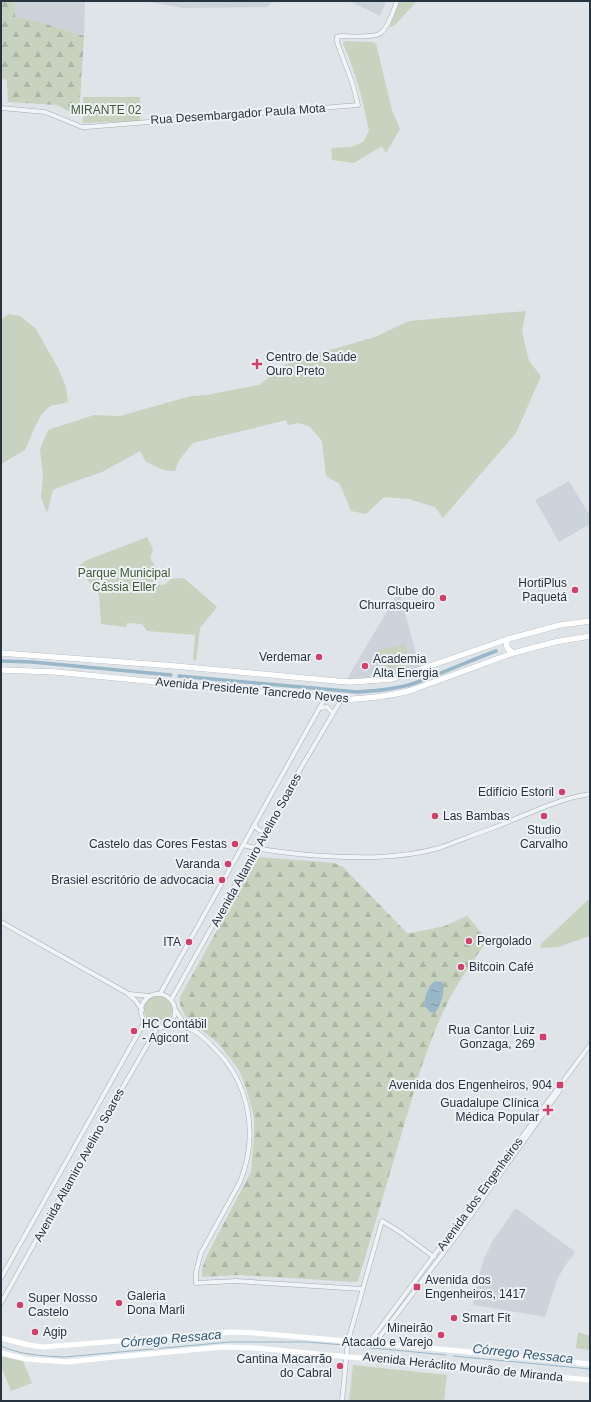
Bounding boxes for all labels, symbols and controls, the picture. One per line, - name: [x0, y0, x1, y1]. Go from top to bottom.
- street label: Rua Desembargador Paula Mota: [150, 101, 326, 127]
- park label: MIRANTE 02: [71, 103, 142, 117]
- place label: Centro de Saúde Ouro Preto: [266, 350, 357, 378]
- marker: Centro de Saúde Ouro Preto: [251, 358, 263, 370]
- park label: Parque Municipal Cássia Eller: [78, 566, 170, 594]
- place label: HortiPlus Paquetá: [518, 576, 567, 604]
- place label: Clube do Churrasqueiro: [359, 584, 435, 612]
- marker: HortiPlus Paquetá: [570, 585, 580, 595]
- marker: Clube do Churrasqueiro: [438, 593, 448, 603]
- place label: Verdemar: [259, 650, 311, 664]
- marker: Verdemar: [314, 652, 324, 662]
- place label: Academia Alta Energia: [373, 652, 439, 680]
- marker: Academia Alta Energia: [360, 661, 370, 671]
- street label: Avenida Presidente Tancredo Neves: [155, 675, 349, 705]
- street label: Avenida Altamiro Avelino Soares: [208, 771, 304, 929]
- place label: Edifício Estoril: [478, 785, 554, 799]
- marker: Edifício Estoril: [557, 787, 567, 797]
- place label: Las Bambas: [443, 809, 510, 823]
- marker: Las Bambas: [430, 811, 440, 821]
- marker: Studio Carvalho: [539, 811, 549, 821]
- place label: Studio Carvalho: [520, 823, 568, 851]
- place label: Castelo das Cores Festas: [89, 837, 227, 851]
- marker: Castelo das Cores Festas: [230, 839, 240, 849]
- place label: Varanda: [176, 857, 220, 871]
- marker: Varanda: [223, 859, 233, 869]
- place label: Brasiel escritório de advocacia: [51, 873, 214, 887]
- marker: Brasiel escritório de advocacia: [217, 875, 227, 885]
- place label: Pergolado: [477, 934, 532, 948]
- place label: ITA: [163, 935, 181, 949]
- marker: Pergolado: [464, 936, 474, 946]
- marker: ITA: [184, 937, 194, 947]
- place label: Bitcoin Café: [469, 960, 534, 974]
- marker: Bitcoin Café: [456, 962, 466, 972]
- place label: HC Contábil - Agicont: [142, 1017, 207, 1045]
- place label: Rua Cantor Luiz Gonzaga, 269: [448, 1023, 535, 1051]
- marker: HC Contábil - Agicont: [129, 1026, 139, 1036]
- marker: Rua Cantor Luiz Gonzaga, 269: [538, 1032, 548, 1042]
- place label: Avenida dos Engenheiros, 904: [389, 1078, 552, 1092]
- marker: Avenida dos Engenheiros, 904: [555, 1080, 565, 1090]
- street label: Avenida Altamiro Avelino Soares: [31, 1086, 127, 1244]
- place label: Guadalupe Clínica Médica Popular: [440, 1096, 539, 1124]
- marker: Guadalupe Clínica Médica Popular: [542, 1104, 554, 1116]
- street label: Avenida dos Engenheiros: [434, 1135, 526, 1253]
- place label: Avenida dos Engenheiros, 1417: [425, 1273, 526, 1301]
- marker: Avenida dos Engenheiros, 1417: [412, 1282, 422, 1292]
- place label: Galeria Dona Marli: [127, 1289, 185, 1317]
- place label: Super Nosso Castelo: [28, 1291, 98, 1319]
- marker: Galeria Dona Marli: [114, 1298, 124, 1308]
- marker: Super Nosso Castelo: [15, 1300, 25, 1310]
- place label: Smart Fit: [462, 1311, 511, 1325]
- marker: Smart Fit: [449, 1313, 459, 1323]
- place label: Mineirão Atacado e Varejo: [342, 1321, 433, 1349]
- place label: Agip: [43, 1325, 67, 1339]
- marker: Agip: [30, 1327, 40, 1337]
- water label: Córrego Ressaca: [120, 1327, 222, 1350]
- marker: Mineirão Atacado e Varejo: [436, 1330, 446, 1340]
- water label: Córrego Ressaca: [472, 1341, 574, 1366]
- street label: Avenida Heráclito Mourão de Miranda: [362, 1350, 564, 1385]
- place label: Cantina Macarrão do Cabral: [237, 1352, 332, 1380]
- marker: Cantina Macarrão do Cabral: [335, 1361, 345, 1371]

